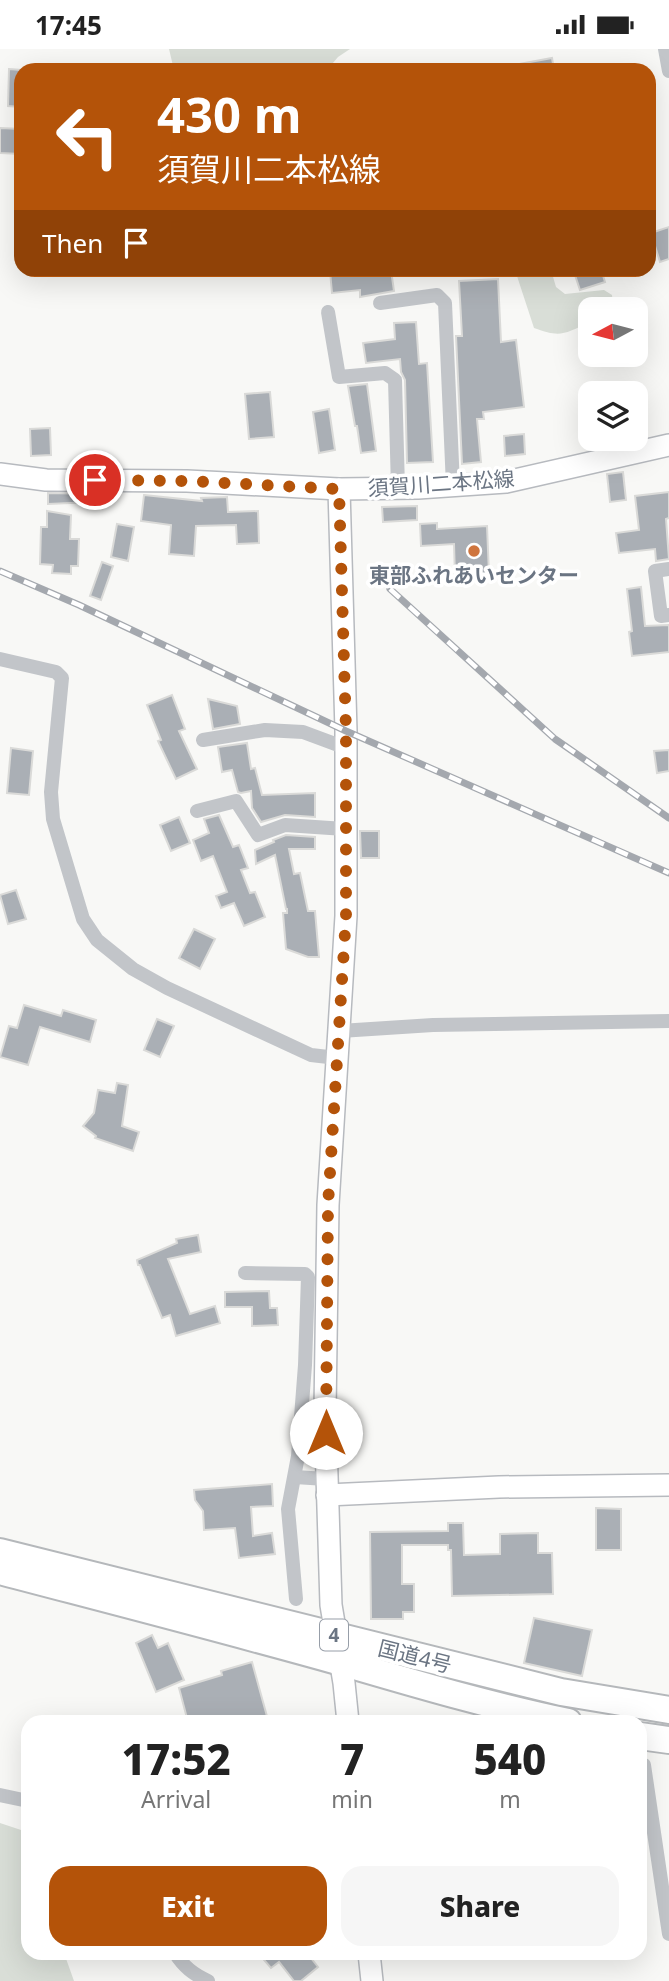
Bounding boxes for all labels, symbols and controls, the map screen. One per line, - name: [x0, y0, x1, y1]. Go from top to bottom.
- text: 17:45: [35, 7, 102, 43]
- text: 430 m: [157, 81, 302, 147]
- icon: left: [42, 91, 133, 182]
- text: 須賀川二本松線: [157, 147, 381, 190]
- icon: arrive: [117, 224, 155, 262]
- text: Then: [42, 225, 103, 261]
- north arrow: [578, 297, 648, 367]
- map controls: [578, 297, 648, 451]
- button: layers: [578, 381, 648, 451]
- pin: [65, 450, 125, 510]
- icon: arrive: [76, 461, 114, 499]
- street label: 須賀川二本松線: [367, 464, 515, 502]
- marker: 東部ふれあいセンター: [466, 543, 482, 559]
- place label: 東部ふれあいセンター: [369, 561, 579, 589]
- position arrow: [289, 1396, 363, 1470]
- road number: 4: [320, 1619, 348, 1651]
- street label: 国道4号: [375, 1633, 455, 1679]
- text: 17:52: [122, 1730, 231, 1787]
- text: 7: [340, 1730, 364, 1787]
- text: 540: [474, 1730, 546, 1787]
- text: Arrival: [141, 1783, 211, 1815]
- text: min: [331, 1783, 373, 1815]
- text: m: [499, 1783, 521, 1815]
- button: Exit: [49, 1866, 327, 1946]
- button: Share: [341, 1866, 619, 1946]

